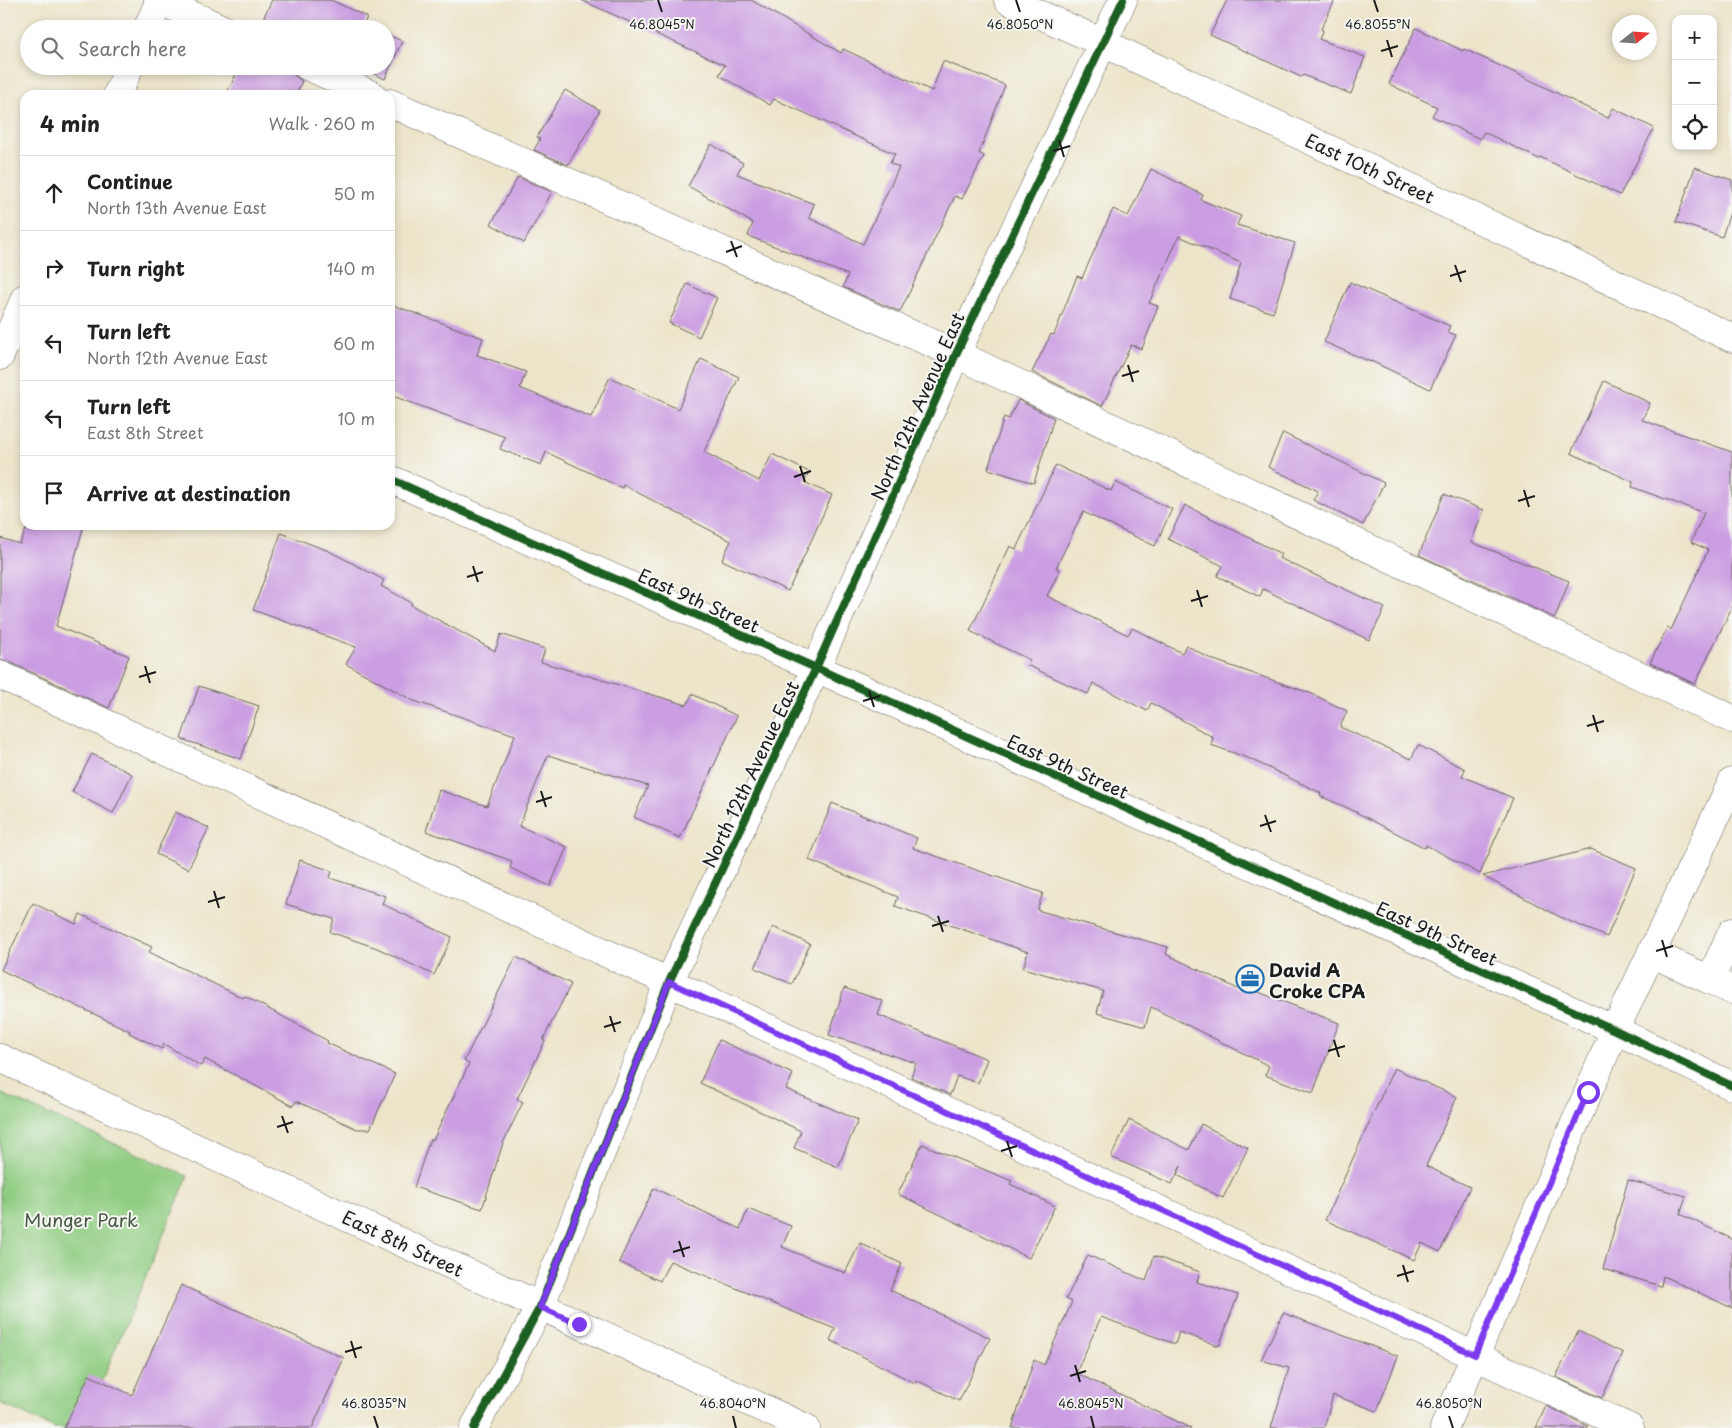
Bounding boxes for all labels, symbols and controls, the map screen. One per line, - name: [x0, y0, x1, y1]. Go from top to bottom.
- text: 46.8045°N: [629, 15, 695, 33]
- text: 46.8050°N: [987, 15, 1053, 33]
- text: 46.8055°N: [1345, 15, 1411, 33]
- north arrow: [1612, 15, 1657, 60]
- map controls: [1672, 15, 1717, 150]
- button: +: [1672, 15, 1717, 60]
- search box: [20, 20, 395, 75]
- icon: search: [38, 34, 66, 62]
- text: Search here: [78, 34, 187, 62]
- button: −: [1672, 60, 1717, 105]
- button: locate: [1672, 105, 1717, 150]
- text: 4 min: [40, 107, 100, 139]
- text: Walk · 260 m: [269, 111, 375, 135]
- street label: East 10th Street: [1301, 126, 1439, 210]
- text: Continue: [87, 167, 173, 195]
- icon: ahead: [40, 179, 68, 207]
- text: 50 m: [334, 181, 375, 205]
- text: North 13th Avenue East: [87, 195, 266, 219]
- icon: right: [40, 254, 68, 282]
- text: Turn right: [87, 254, 185, 282]
- text: 140 m: [327, 256, 375, 280]
- street label: North 12th Avenue East: [863, 308, 971, 504]
- text: Turn left: [87, 317, 171, 345]
- icon: left: [40, 329, 68, 357]
- text: 60 m: [333, 331, 375, 355]
- text: North 12th Avenue East: [87, 345, 268, 369]
- text: Turn left: [87, 392, 171, 420]
- icon: left: [40, 404, 68, 432]
- text: 10 m: [338, 406, 375, 430]
- text: East 8th Street: [87, 420, 203, 444]
- icon: arrive: [40, 479, 68, 507]
- text: Arrive at destination: [87, 479, 291, 507]
- street label: East 9th Street: [634, 561, 764, 639]
- street label: North 12th Avenue East: [695, 676, 805, 872]
- street label: East 9th Street: [1003, 727, 1133, 805]
- street label: East 9th Street: [1372, 894, 1502, 972]
- place label: David A Croke CPA: [1269, 956, 1366, 1004]
- office icon: David A Croke CPA: [1235, 964, 1265, 994]
- route start: [1577, 1081, 1600, 1104]
- street label: East 8th Street: [338, 1203, 468, 1283]
- park label: Munger Park: [24, 1206, 138, 1233]
- route end: [568, 1313, 591, 1336]
- text: 46.8035°N: [341, 1394, 407, 1412]
- text: 46.8040°N: [700, 1394, 766, 1412]
- text: 46.8045°N: [1058, 1394, 1124, 1412]
- text: 46.8050°N: [1416, 1394, 1482, 1412]

